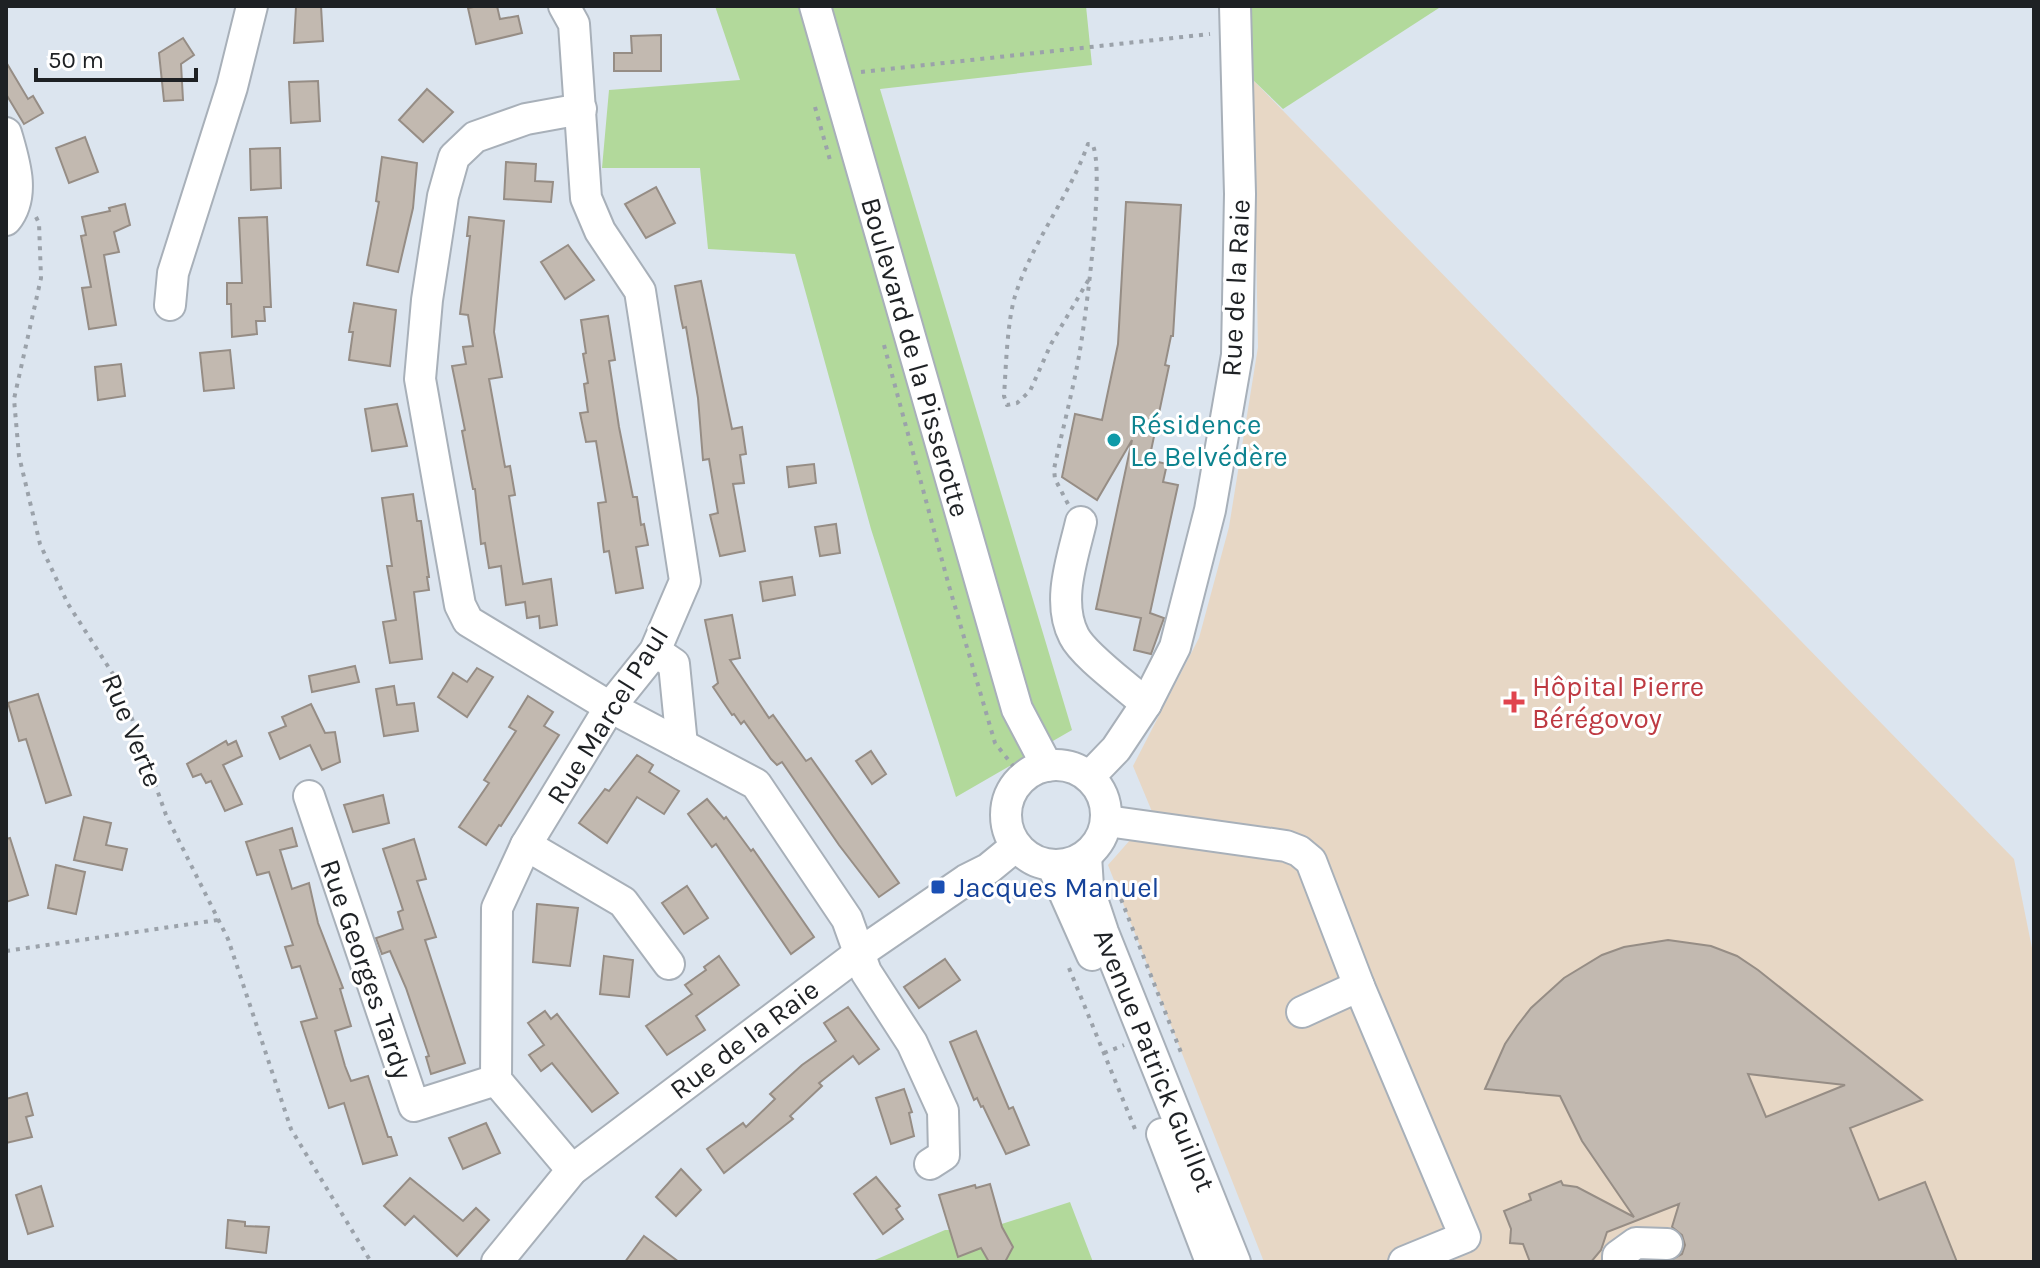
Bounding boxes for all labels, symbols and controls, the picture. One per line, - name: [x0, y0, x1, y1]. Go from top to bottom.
- scale bar: [36, 32, 196, 82]
- text: 50 m: [48, 46, 104, 74]
- street label: Boulevard de la Pisserotte: [854, 194, 977, 521]
- street label: Rue de la Raie: [1214, 198, 1257, 378]
- place label: Résidence Le Belvédère: [1130, 408, 1288, 473]
- marker: Résidence Le Belvédère: [1105, 431, 1123, 449]
- street label: Rue Marcel Paul: [540, 620, 675, 810]
- street label: Rue Verte: [95, 669, 170, 792]
- place label: Hôpital Pierre Bérégovoy: [1532, 670, 1704, 735]
- marker: Hôpital Pierre Bérégovoy: [1503, 691, 1525, 713]
- street label: Rue Georges Tardy: [313, 855, 420, 1084]
- place label: Jacques Manuel: [954, 871, 1159, 904]
- marker: Jacques Manuel: [929, 878, 947, 896]
- street label: Avenue Patrick Guillot: [1087, 924, 1222, 1196]
- street label: Rue de la Raie: [663, 973, 825, 1106]

